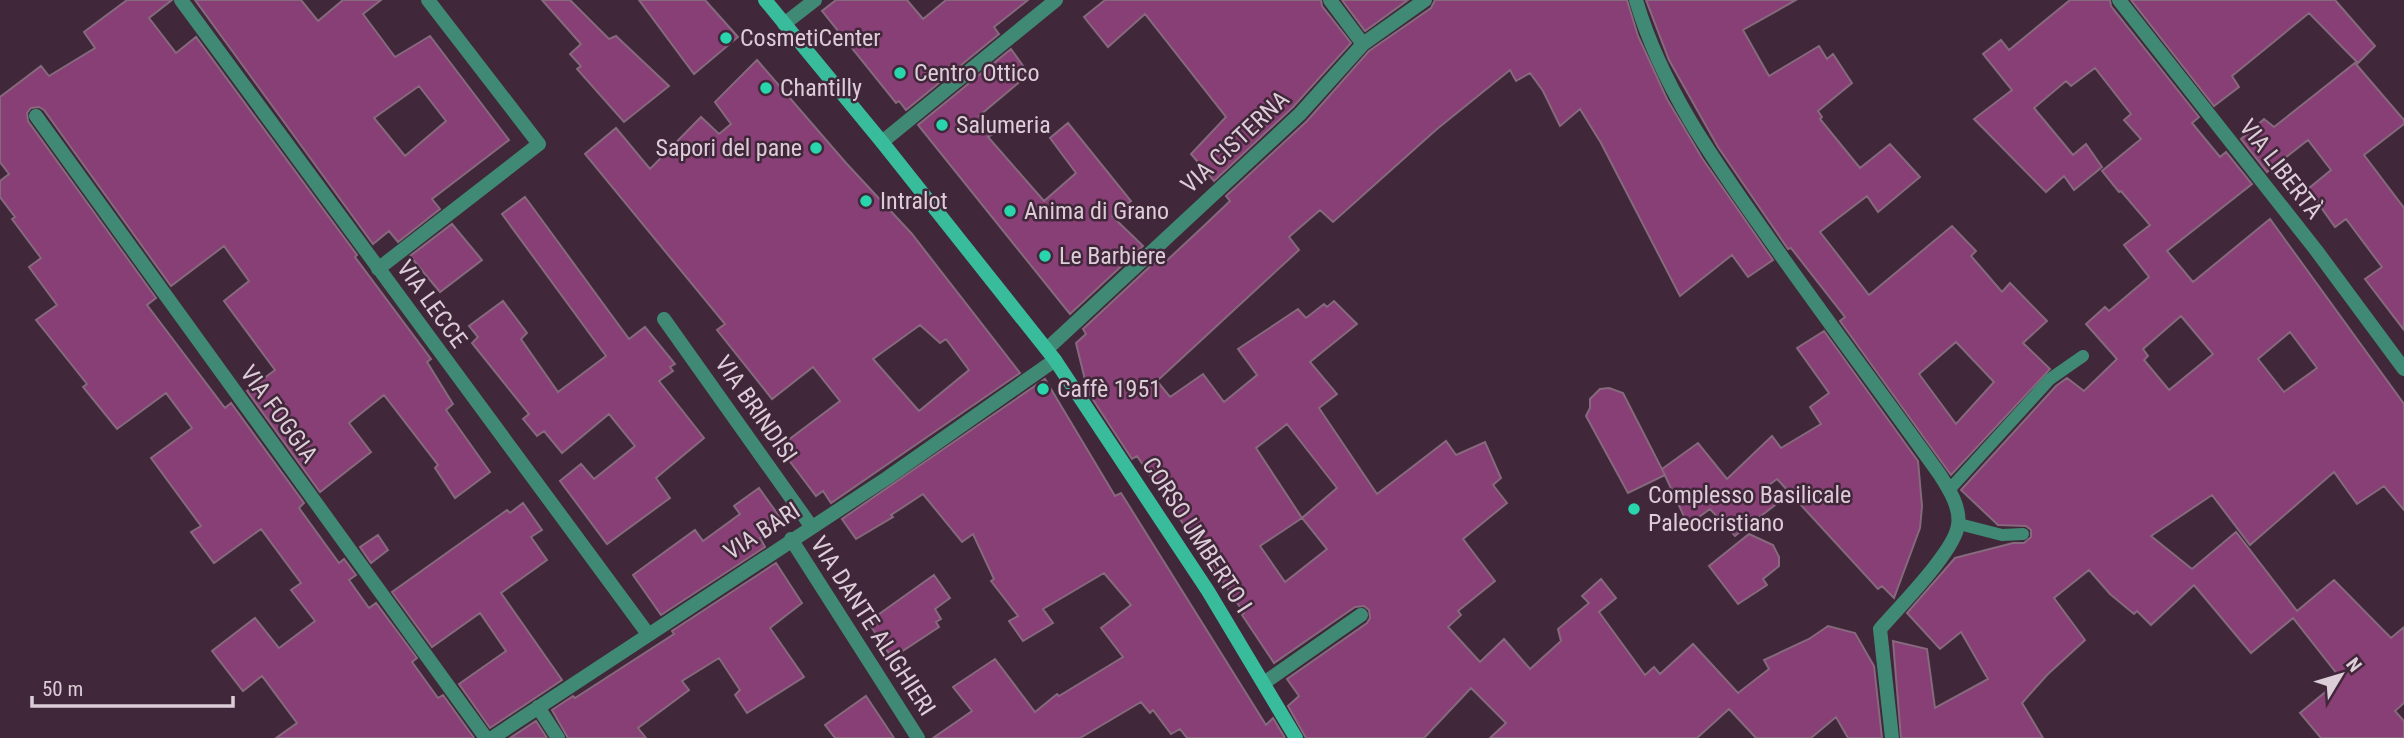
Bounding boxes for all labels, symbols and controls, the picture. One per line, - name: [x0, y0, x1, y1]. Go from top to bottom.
- place label: CosmetiCenter: [740, 24, 881, 52]
- marker: CosmetiCenter: [718, 30, 734, 46]
- place label: Centro Ottico: [914, 59, 1039, 87]
- marker: Centro Ottico: [892, 65, 908, 81]
- place label: Chantilly: [780, 74, 862, 102]
- marker: Chantilly: [758, 80, 774, 96]
- street label: VIA CISTERNA: [1175, 85, 1295, 199]
- place label: Salumeria: [956, 111, 1051, 139]
- street label: VIA LIBERTÀ: [2233, 114, 2329, 224]
- marker: Salumeria: [934, 117, 950, 133]
- place label: Sapori del pane: [655, 134, 802, 162]
- marker: Sapori del pane: [808, 140, 824, 156]
- place label: Intralot: [880, 187, 948, 215]
- marker: Intralot: [858, 193, 874, 209]
- place label: Anima di Grano: [1024, 197, 1169, 225]
- marker: Anima di Grano: [1002, 203, 1018, 219]
- place label: Le Barbiere: [1059, 242, 1166, 270]
- marker: Le Barbiere: [1037, 248, 1053, 264]
- street label: VIA LECCE: [391, 255, 473, 353]
- street label: VIA BRINDISI: [709, 350, 803, 468]
- street label: VIA FOGGIA: [234, 360, 324, 468]
- place label: Caffè 1951: [1057, 375, 1161, 403]
- marker: Caffè 1951: [1035, 381, 1051, 397]
- street label: CORSO UMBERTO I: [1136, 452, 1258, 618]
- place label: Complesso Basilicale Paleocristiano: [1648, 481, 1851, 537]
- street label: VIA BARI: [719, 496, 805, 566]
- marker: Complesso Basilicale Paleocristiano: [1626, 501, 1642, 517]
- street label: VIA DANTE ALIGHIERI: [805, 531, 941, 721]
- north arrow: [2306, 640, 2376, 710]
- text: N: [2341, 653, 2367, 677]
- scale bar: [32, 664, 233, 708]
- text: 50 m: [42, 677, 83, 701]

